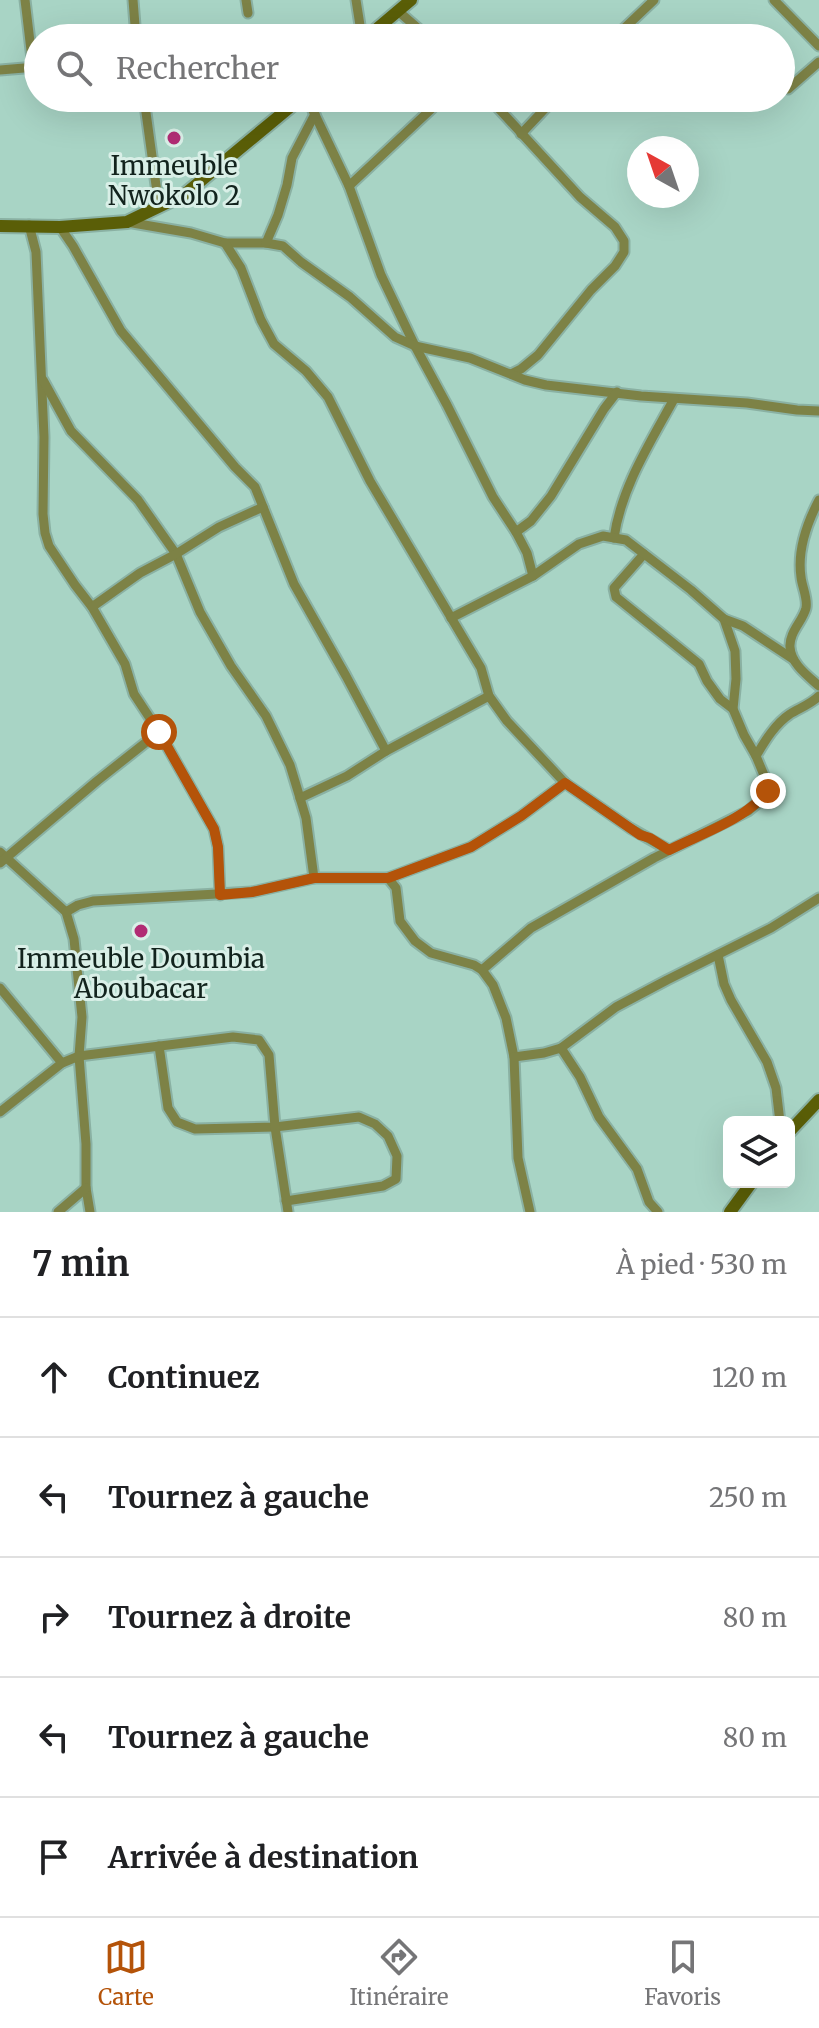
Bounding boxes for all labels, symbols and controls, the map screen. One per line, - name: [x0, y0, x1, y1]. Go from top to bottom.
- search box: [24, 24, 795, 112]
- icon: search: [52, 46, 96, 90]
- text: Rechercher: [116, 49, 279, 87]
- marker: Immeuble Nwokolo 2: [165, 129, 183, 147]
- north arrow: [627, 136, 699, 208]
- place label: Immeuble Nwokolo 2: [108, 149, 240, 212]
- route start: [141, 714, 177, 750]
- route end: [750, 773, 786, 809]
- marker: Immeuble Doumbia Aboubacar: [132, 922, 150, 940]
- place label: Immeuble Doumbia Aboubacar: [17, 942, 265, 1005]
- map controls: [723, 1116, 795, 1188]
- button: layers: [723, 1116, 795, 1188]
- text: 7 min: [32, 1243, 129, 1285]
- text: À pied · 530 m: [616, 1248, 787, 1281]
- icon: ahead: [32, 1355, 76, 1399]
- text: Continuez: [108, 1358, 259, 1396]
- text: 120 m: [712, 1361, 787, 1394]
- icon: left: [32, 1475, 76, 1519]
- text: Tournez à gauche: [108, 1478, 369, 1516]
- text: 250 m: [709, 1481, 787, 1514]
- icon: right: [32, 1595, 76, 1639]
- text: Tournez à droite: [108, 1598, 351, 1636]
- text: 80 m: [723, 1601, 787, 1634]
- icon: left: [32, 1715, 76, 1759]
- text: Tournez à gauche: [108, 1718, 369, 1756]
- text: 80 m: [723, 1721, 787, 1754]
- icon: arrive: [32, 1835, 76, 1879]
- text: Arrivée à destination: [108, 1838, 418, 1876]
- tab: Carte: [98, 1935, 154, 2011]
- tab: Itinéraire: [350, 1935, 449, 2011]
- tab: Favoris: [644, 1935, 721, 2011]

